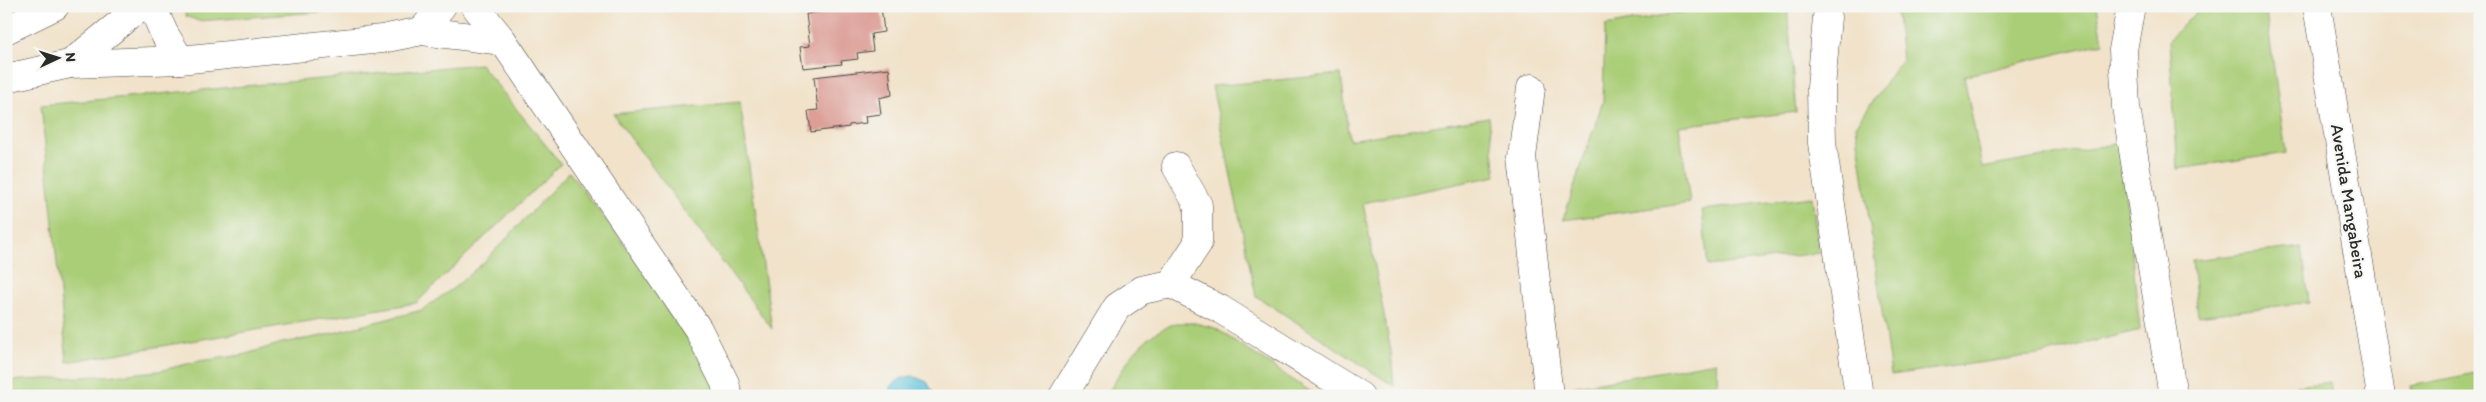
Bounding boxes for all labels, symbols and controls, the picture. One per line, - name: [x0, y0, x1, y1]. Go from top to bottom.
- north arrow: [32, 32, 82, 82]
- text: N: [62, 52, 79, 62]
- street label: Avenida Mangabeira: [2326, 122, 2372, 280]

